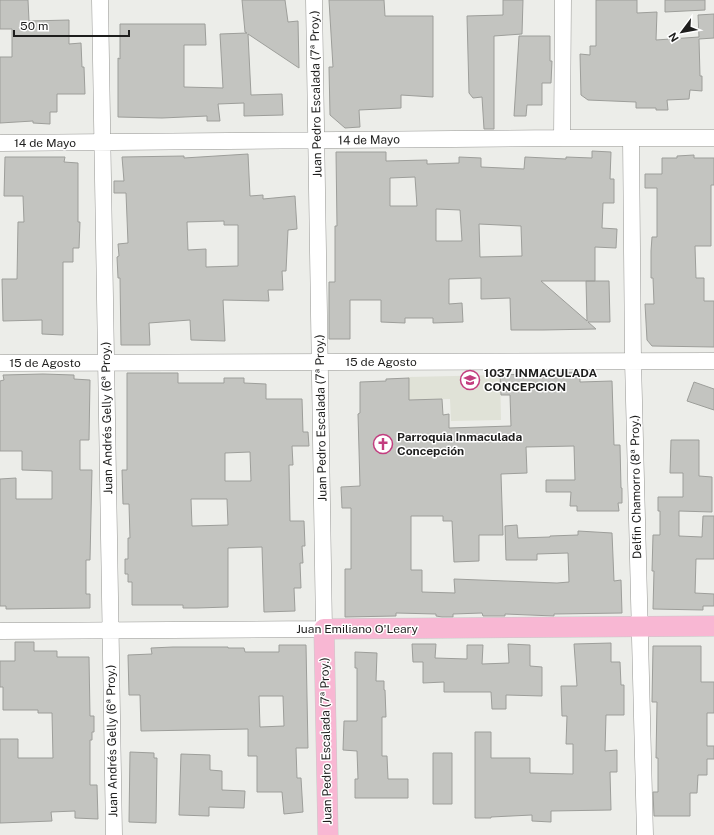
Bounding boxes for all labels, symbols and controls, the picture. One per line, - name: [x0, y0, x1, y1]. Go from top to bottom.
- street label: Juan Pedro Escalada (7ª Proy.): [308, 10, 324, 178]
- scale bar: [14, 12, 129, 38]
- north arrow: [662, 12, 702, 52]
- text: 50 m: [20, 19, 48, 33]
- text: N: [666, 30, 681, 44]
- street label: 14 de Mayo: [338, 132, 400, 148]
- street label: 14 de Mayo: [14, 136, 76, 150]
- street label: Juan Pedro Escalada (7ª Proy.): [313, 334, 329, 502]
- street label: Juan Andrés Gelly (6ª Proy.): [99, 341, 115, 495]
- street label: 15 de Agosto: [345, 355, 417, 369]
- street label: 15 de Agosto: [9, 356, 81, 370]
- place label: 1037 INMACULADA CONCEPCION: [484, 366, 598, 394]
- school or university icon: 1037 INMACULADA CONCEPCION: [459, 369, 481, 391]
- street label: Delfin Chamorro (8ª Proy.): [628, 415, 644, 559]
- place label: Parroquia Inmaculada Concepción: [397, 430, 522, 458]
- church icon: Parroquia Inmaculada Concepción: [372, 433, 394, 455]
- street label: Juan Emiliano O'Leary: [296, 622, 418, 636]
- street label: Juan Pedro Escalada (7ª Proy.): [318, 657, 334, 825]
- street label: Juan Andrés Gelly (6ª Proy.): [104, 664, 120, 818]

